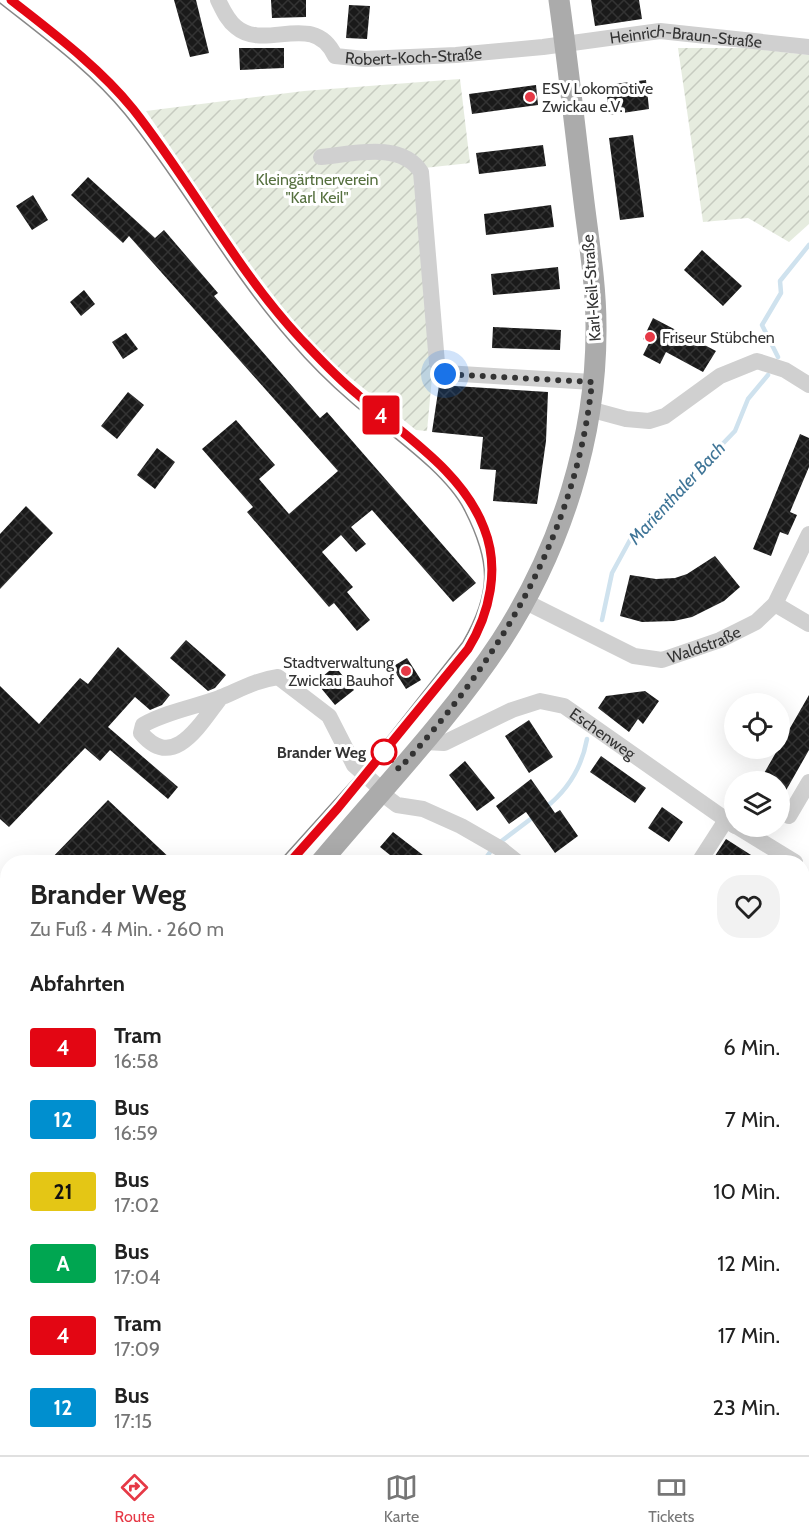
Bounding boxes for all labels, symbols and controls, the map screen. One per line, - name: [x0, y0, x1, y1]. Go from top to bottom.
- street label: Heinrich-Braun-Straße: [609, 22, 763, 52]
- street label: Robert-Koch-Straße: [344, 44, 483, 69]
- place label: ESV Lokomotive Zwickau e.V.: [542, 79, 653, 116]
- marker: ESV Lokomotive Zwickau e.V.: [523, 90, 537, 104]
- park label: Kleingärtnerverein "Karl Keil": [256, 170, 378, 207]
- street label: Karl-Keil-Straße: [578, 234, 605, 342]
- place label: Friseur Stübchen: [662, 328, 775, 347]
- marker: Friseur Stübchen: [643, 330, 657, 344]
- your location: [430, 359, 460, 389]
- line badge: 4: [362, 396, 400, 434]
- text: 4: [374, 403, 388, 428]
- water label: Marienthaler Bach: [623, 437, 730, 550]
- street label: Waldstraße: [665, 622, 744, 667]
- place label: Stadtverwaltung Zwickau Bauhof: [283, 653, 395, 690]
- marker: Stadtverwaltung Zwickau Bauhof: [399, 664, 413, 678]
- map controls: [724, 693, 790, 837]
- button: locate: [724, 693, 790, 759]
- street label: Eschenweg: [566, 704, 640, 764]
- marker: Brander Weg: [371, 739, 397, 765]
- place label: Brander Weg: [277, 743, 366, 762]
- button: layers: [724, 771, 790, 837]
- button: heart: [717, 875, 780, 938]
- text: Brander Weg: [30, 877, 186, 911]
- text: Zu Fuß · 4 Min. · 260 m: [30, 917, 224, 941]
- text: Abfahrten: [30, 970, 125, 997]
- text: Tram: [114, 1022, 162, 1049]
- text: 6 Min.: [723, 1034, 780, 1061]
- text: 4: [56, 1035, 70, 1060]
- text: 16:58: [114, 1049, 159, 1073]
- text: Bus: [114, 1094, 149, 1121]
- text: 7 Min.: [725, 1106, 780, 1133]
- text: 12: [54, 1107, 72, 1132]
- text: 16:59: [114, 1121, 158, 1145]
- text: Bus: [114, 1166, 149, 1193]
- text: 10 Min.: [713, 1178, 780, 1205]
- text: 21: [54, 1179, 72, 1204]
- text: 17:02: [114, 1193, 159, 1217]
- text: Bus: [114, 1238, 149, 1265]
- text: 12 Min.: [717, 1250, 780, 1277]
- text: A: [56, 1251, 70, 1276]
- text: 17:04: [114, 1265, 160, 1289]
- text: Tram: [114, 1310, 162, 1337]
- text: 17 Min.: [718, 1322, 780, 1349]
- text: 4: [56, 1323, 70, 1348]
- text: 17:09: [114, 1337, 160, 1361]
- text: Bus: [114, 1382, 149, 1409]
- text: 23 Min.: [712, 1394, 780, 1421]
- text: 12: [54, 1395, 72, 1420]
- text: 17:15: [114, 1409, 152, 1433]
- tab: Route: [115, 1471, 155, 1526]
- tab: Karte: [384, 1471, 419, 1526]
- tab: Tickets: [648, 1471, 694, 1526]

